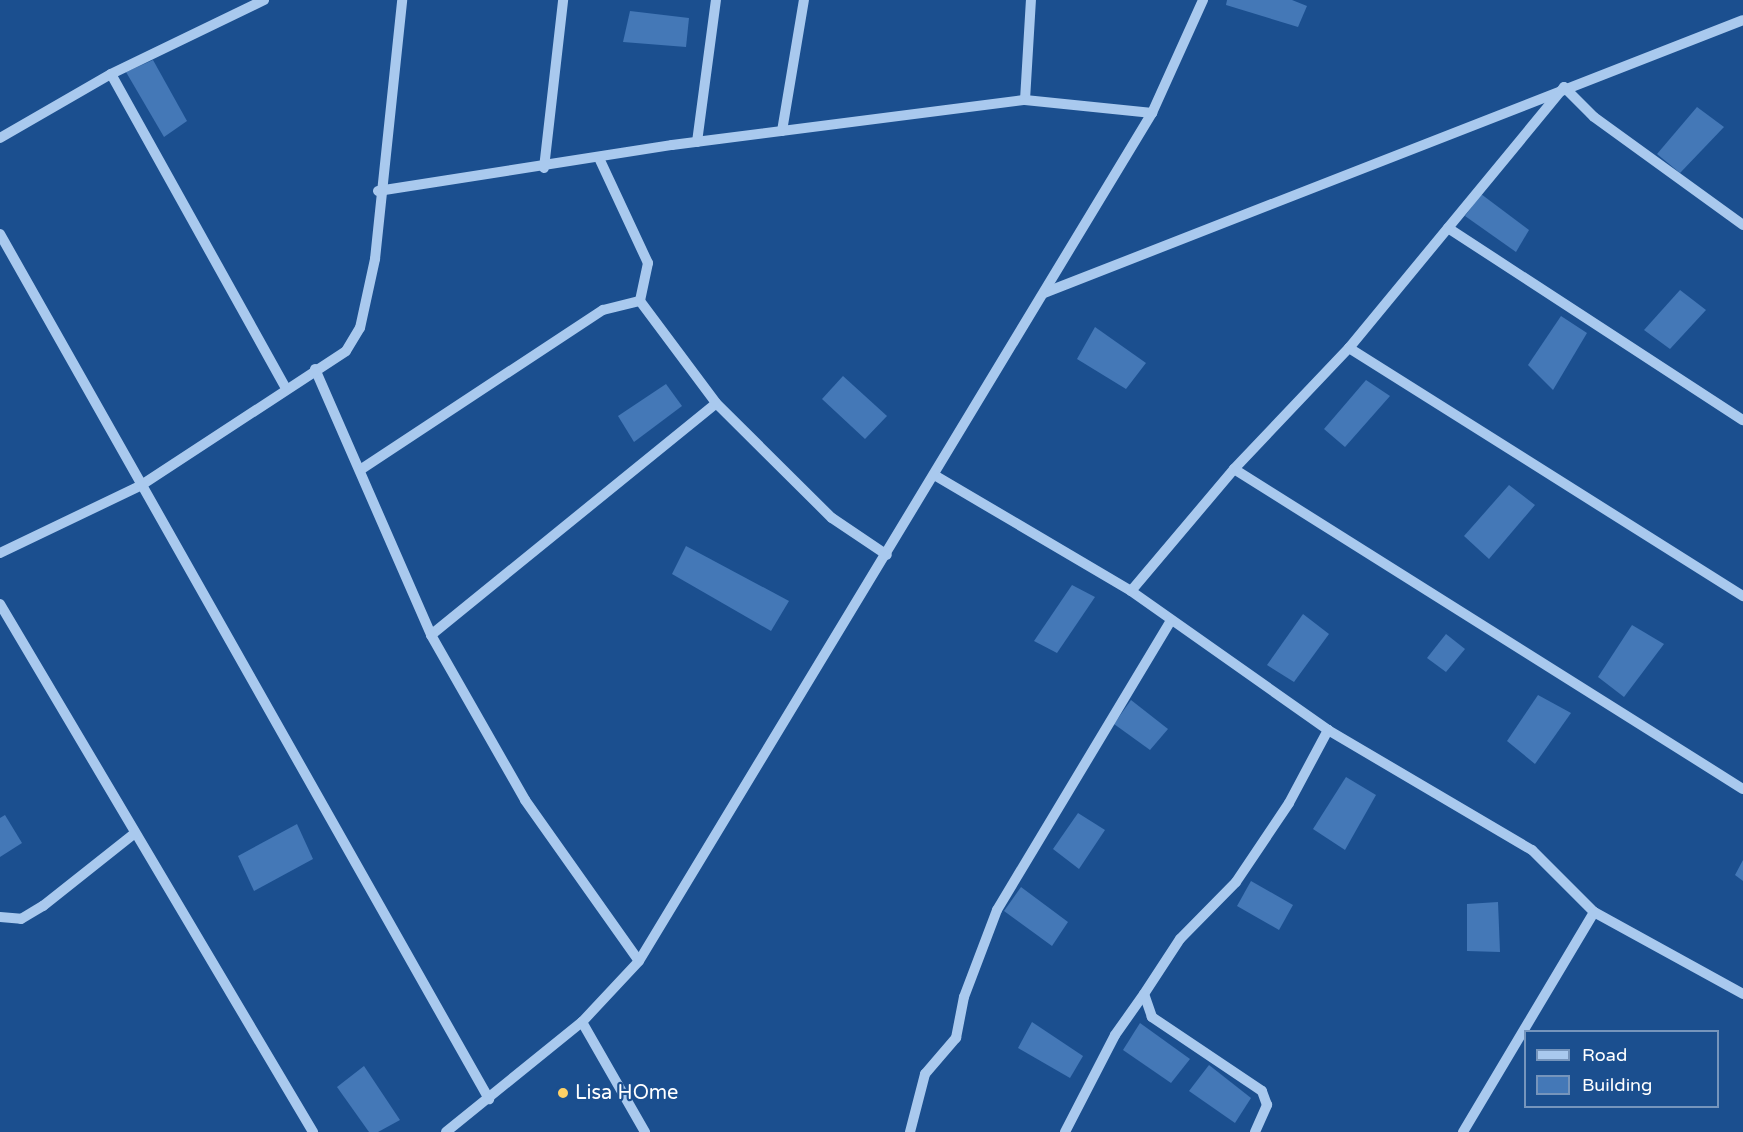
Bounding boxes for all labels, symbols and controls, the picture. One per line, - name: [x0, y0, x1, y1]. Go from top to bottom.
- legend: [1524, 1030, 1719, 1108]
- text: Road: [1582, 1044, 1627, 1066]
- text: Building: [1582, 1074, 1652, 1096]
- place label: Lisa HOme: [575, 1081, 678, 1105]
- marker: Lisa HOme: [556, 1086, 570, 1100]

